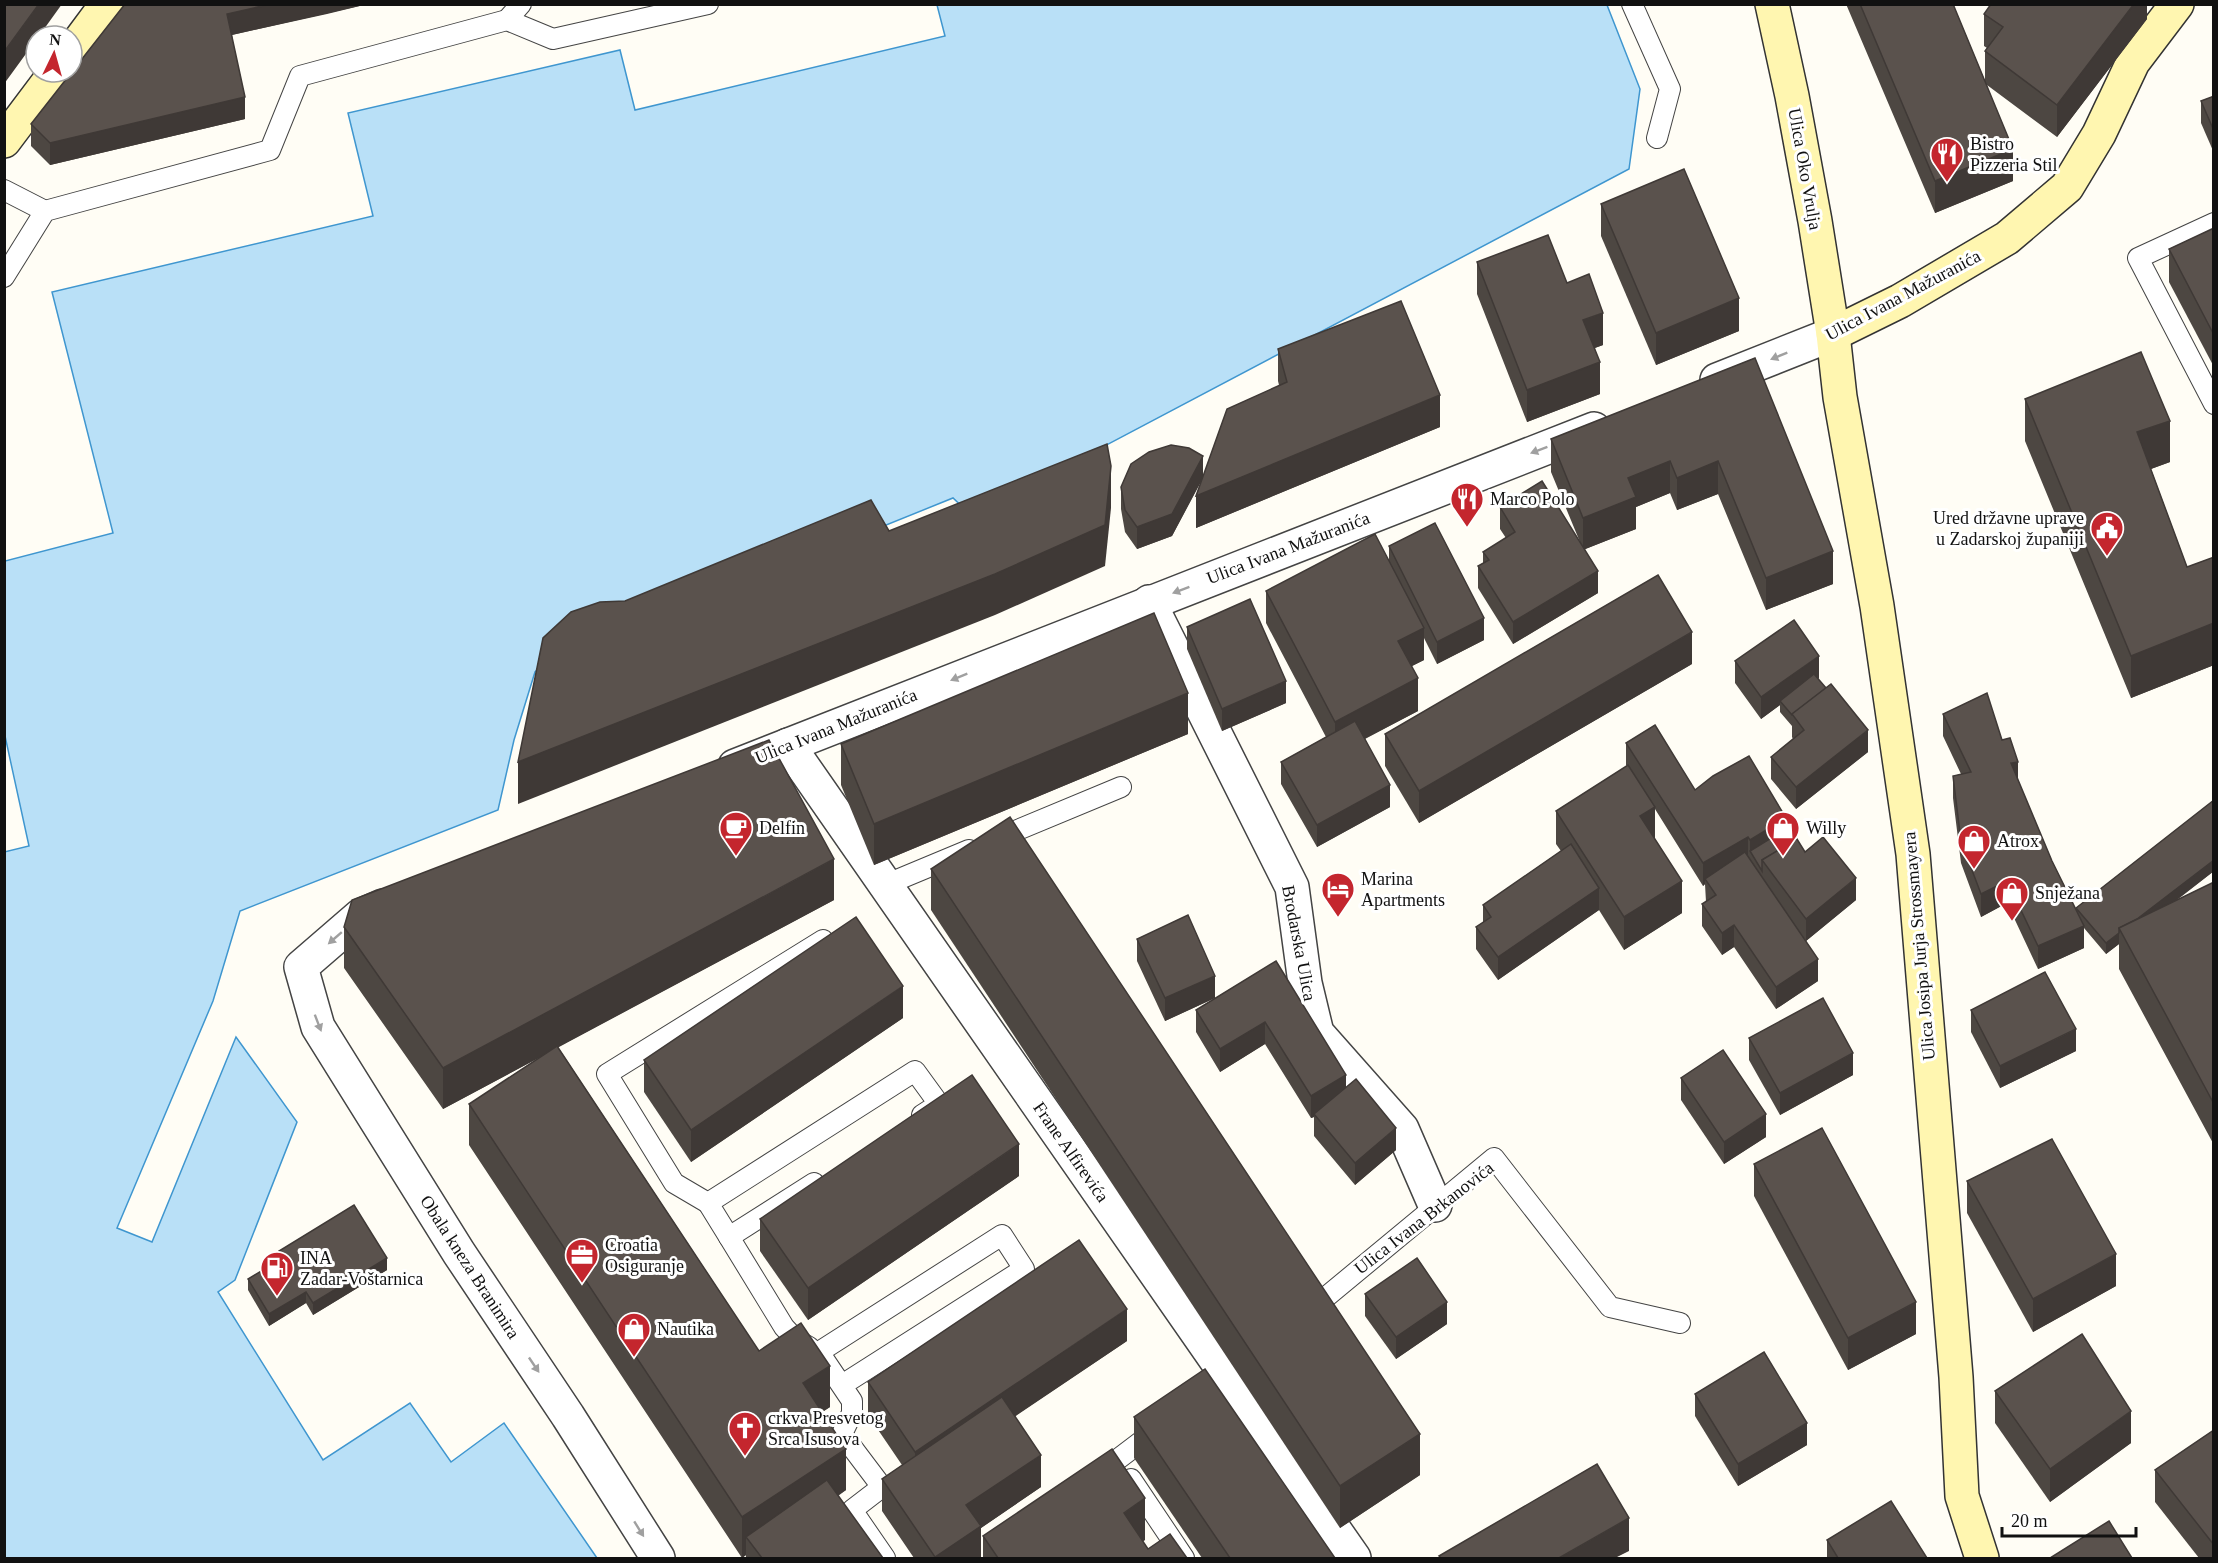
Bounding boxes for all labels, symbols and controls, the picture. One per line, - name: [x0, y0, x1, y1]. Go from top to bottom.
- north arrow: [24, 24, 84, 84]
- text: N: [49, 31, 62, 49]
- street label: Ulica Oko Vrulja: [1784, 106, 1826, 232]
- place label: Bistro Pizzeria Stil: [1970, 134, 2057, 175]
- restaurant icon: Bistro Pizzeria Stil: [1929, 136, 1965, 183]
- street label: Ulica Ivana Mažuranića: [1822, 246, 1984, 344]
- one-way arrow: [1770, 352, 1788, 361]
- one-way arrow: [1530, 446, 1548, 455]
- restaurant icon: Marco Polo: [1449, 481, 1485, 528]
- place label: Marco Polo: [1490, 489, 1575, 509]
- street label: Ulica Ivana Mažuranića: [1204, 508, 1372, 588]
- place label: Ured državne uprave u Zadarskoj županiji: [1933, 508, 2084, 549]
- public building icon: Ured državne uprave u Zadarskoj županiji: [2089, 510, 2125, 557]
- one-way arrow: [1172, 585, 1190, 595]
- one-way arrow: [949, 673, 967, 683]
- street label: Ulica Ivana Mažuranića: [752, 684, 920, 768]
- cafe icon: Delfin: [718, 810, 754, 857]
- shop icon: Willy: [1765, 810, 1801, 857]
- place label: Delfin: [759, 818, 805, 838]
- place label: Willy: [1806, 818, 1846, 838]
- shop icon: Atrox: [1956, 823, 1992, 870]
- street label: Ulica Josipa Jurja Strossmayera: [1899, 831, 1939, 1061]
- place label: Atrox: [1997, 831, 2039, 851]
- place label: Marina Apartments: [1361, 869, 1445, 910]
- hotel icon: Marina Apartments: [1320, 871, 1356, 918]
- shop icon: Snježana: [1994, 875, 2030, 922]
- street label: Brodarska Ulica: [1278, 883, 1320, 1003]
- place label: Snježana: [2035, 883, 2100, 903]
- one-way arrow: [327, 931, 342, 945]
- one-way arrow: [313, 1015, 323, 1033]
- street label: Frane Alfirevića: [1029, 1098, 1113, 1206]
- street label: Ulica Ivana Brkanovića: [1350, 1157, 1498, 1278]
- street label: Obala kneza Branimira: [416, 1192, 524, 1342]
- place label: Croatia Osiguranje: [605, 1235, 684, 1276]
- office icon: Croatia Osiguranje: [564, 1237, 600, 1284]
- place label: INA Zadar-Voštarnica: [300, 1248, 423, 1289]
- fuel station icon: INA Zadar-Voštarnica: [259, 1250, 295, 1297]
- shop icon: Nautika: [616, 1311, 652, 1358]
- place label: Nautika: [657, 1319, 714, 1339]
- one-way arrow: [528, 1357, 539, 1373]
- place label: crkva Presvetog Srca Isusova: [768, 1408, 883, 1449]
- church icon: crkva Presvetog Srca Isusova: [727, 1410, 763, 1457]
- scale bar: [2002, 1500, 2136, 1538]
- text: 20 m: [2011, 1511, 2048, 1531]
- one-way arrow: [634, 1521, 645, 1537]

